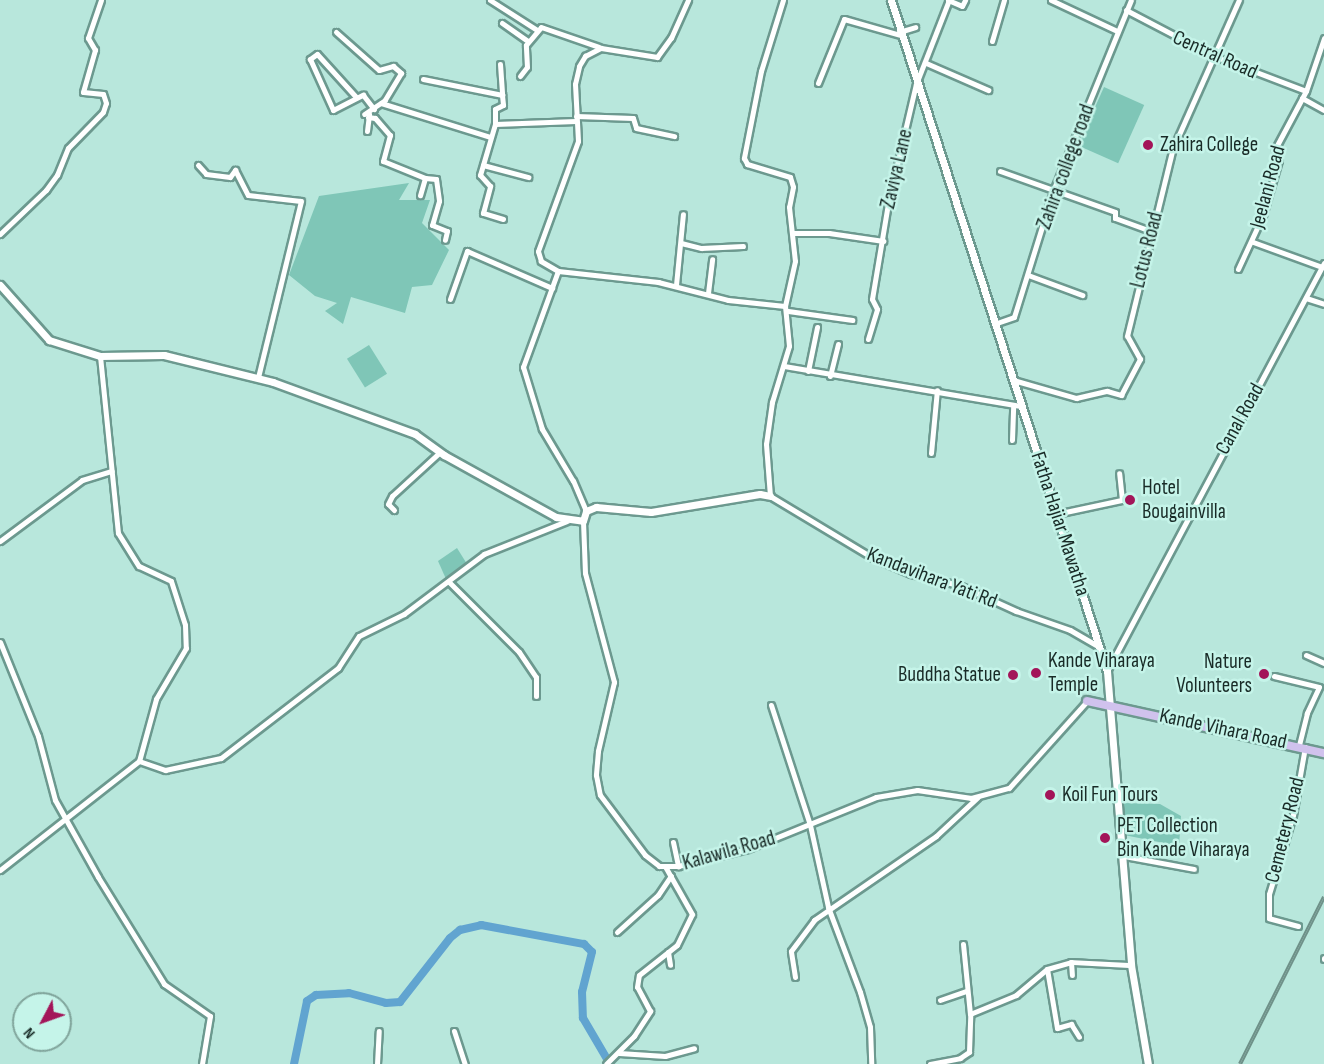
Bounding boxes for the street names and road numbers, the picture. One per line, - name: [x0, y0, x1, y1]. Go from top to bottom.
- street label: Central Road: [1169, 25, 1261, 85]
- street label: Zahira college road: [1032, 101, 1100, 233]
- street label: Zaviya Lane: [876, 127, 918, 211]
- street label: Jeelani Road: [1245, 143, 1291, 231]
- street label: Lotus Road: [1125, 209, 1169, 291]
- street label: Canal Road: [1210, 379, 1270, 459]
- street label: Fatha Hajiar Mawatha: [1025, 449, 1095, 599]
- street label: Kandavihara Yati Rd: [863, 542, 1001, 614]
- street label: Kande Vihara Road: [1157, 703, 1289, 755]
- street label: Cemetery Road: [1260, 775, 1310, 885]
- street label: Kalawila Road: [680, 826, 778, 876]

